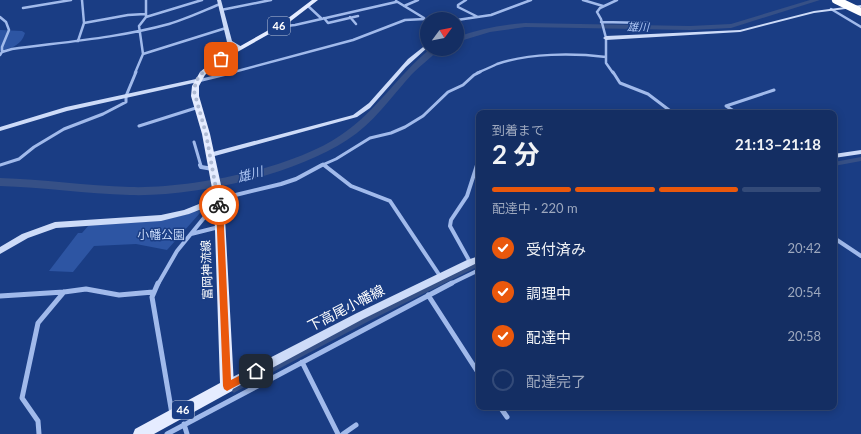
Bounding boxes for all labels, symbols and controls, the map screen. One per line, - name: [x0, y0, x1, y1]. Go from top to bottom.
- north arrow: [420, 12, 464, 56]
- map controls: [420, 12, 464, 56]
- road number: 46: [268, 17, 290, 35]
- water label: 雄川: [627, 20, 650, 33]
- pin: [204, 42, 238, 76]
- icon: bag: [210, 48, 232, 70]
- text: 到着まで: [492, 122, 544, 138]
- text: 21:13–21:18: [735, 135, 821, 153]
- text: 2 分: [492, 138, 539, 170]
- water label: 雄川: [235, 162, 267, 185]
- courier: [199, 185, 239, 225]
- icon: bike: [208, 194, 230, 216]
- text: 配達中 · 220 m: [492, 200, 578, 216]
- park label: 小幡公園: [137, 227, 185, 242]
- icon: check: [492, 237, 514, 259]
- street label: 富岡神流線: [198, 240, 215, 300]
- text: 受付済み: [526, 240, 586, 258]
- text: 20:42: [788, 240, 821, 256]
- street label: 下高尾小幡線: [304, 281, 387, 334]
- icon: check: [492, 281, 514, 303]
- text: 調理中: [526, 284, 571, 302]
- text: 20:54: [788, 284, 821, 300]
- icon: check: [492, 325, 514, 347]
- text: 配達中: [526, 328, 571, 346]
- text: 20:58: [788, 328, 821, 344]
- pin: [239, 354, 273, 388]
- icon: home: [245, 360, 267, 382]
- text: 配達完了: [526, 372, 586, 390]
- road number: 46: [172, 401, 194, 419]

